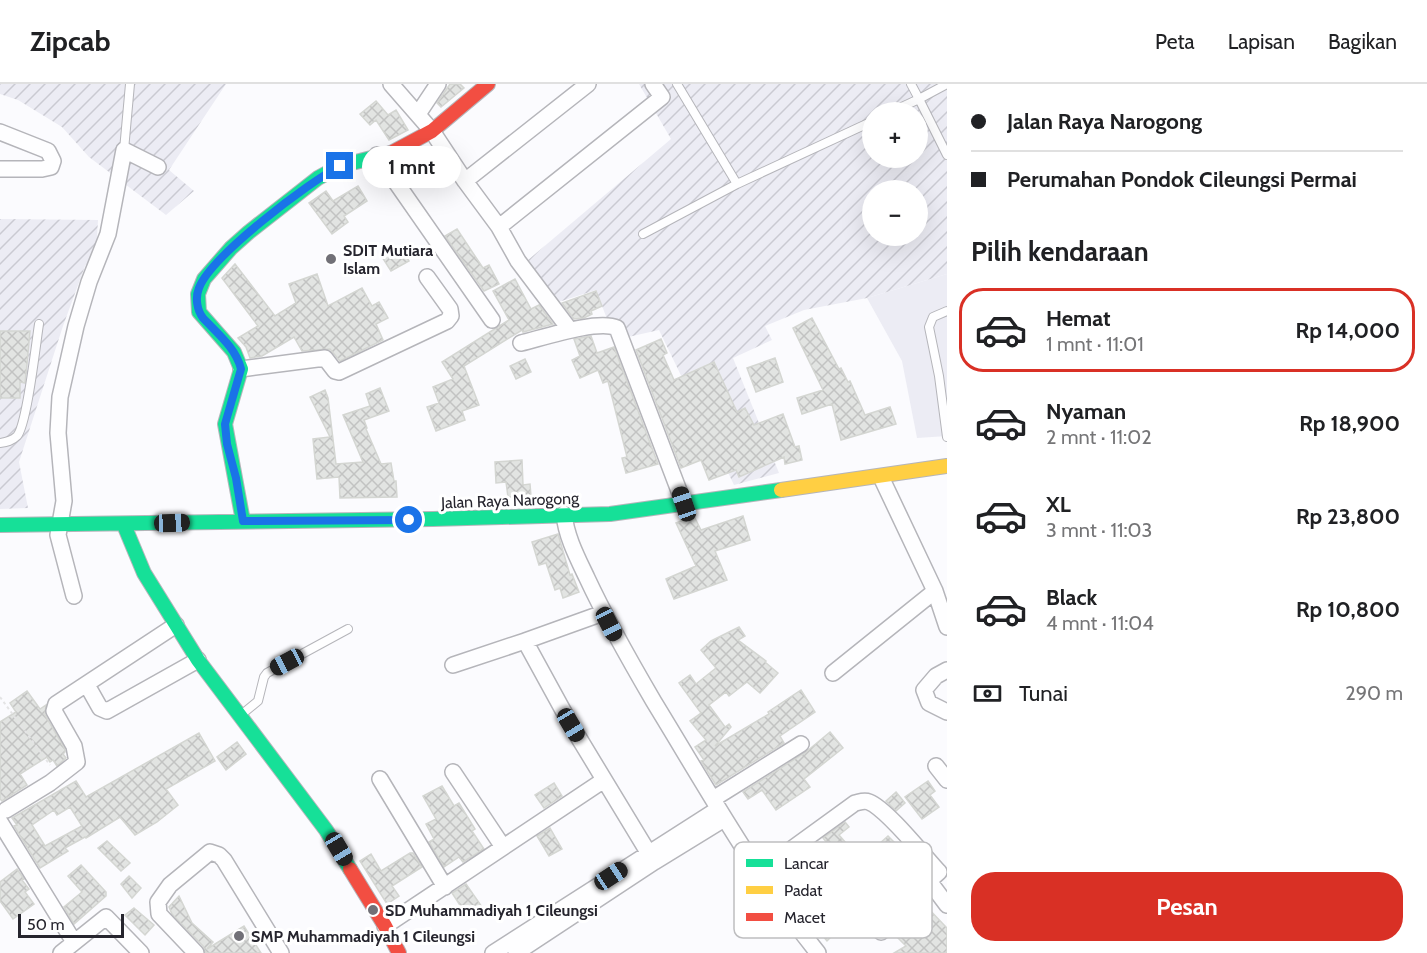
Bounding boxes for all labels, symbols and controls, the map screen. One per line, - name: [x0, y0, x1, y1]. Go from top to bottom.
- text: Zipcab: [30, 24, 111, 58]
- text: Peta: [1155, 29, 1195, 54]
- text: Lapisan: [1228, 29, 1295, 54]
- text: Bagikan: [1328, 29, 1397, 54]
- map controls: [862, 102, 928, 246]
- button: +: [862, 102, 928, 168]
- text: Jalan Raya Narogong: [1007, 108, 1202, 135]
- callout: 1 mnt: [361, 145, 460, 187]
- route end: [326, 152, 353, 179]
- text: 1 mnt: [388, 155, 435, 179]
- text: Perumahan Pondok Cileungsi Permai: [1007, 166, 1357, 193]
- button: −: [862, 180, 928, 246]
- text: Pilih kendaraan: [971, 235, 1149, 268]
- place label: SDIT Mutiara Islam: [343, 241, 433, 278]
- marker: SDIT Mutiara Islam: [324, 252, 338, 266]
- icon: car: [974, 303, 1028, 357]
- text: Hemat: [1046, 305, 1111, 332]
- text: Rp 14,000: [1296, 317, 1400, 344]
- text: 1 mnt · 11:01: [1046, 332, 1144, 356]
- icon: car: [974, 396, 1028, 450]
- text: Nyaman: [1046, 398, 1126, 425]
- text: Rp 18,900: [1299, 410, 1400, 437]
- text: 2 mnt · 11:02: [1046, 425, 1152, 449]
- car: [670, 484, 698, 524]
- street label: Jalan Raya Narogong: [440, 489, 580, 512]
- icon: car: [974, 489, 1028, 543]
- text: XL: [1046, 491, 1071, 518]
- text: Rp 23,800: [1296, 503, 1400, 530]
- route start: [395, 506, 422, 533]
- car: [154, 513, 190, 533]
- text: 3 mnt · 11:03: [1046, 518, 1152, 542]
- icon: car: [974, 582, 1028, 636]
- text: Black: [1046, 584, 1097, 611]
- text: Rp 10,800: [1296, 596, 1400, 623]
- car: [593, 604, 625, 644]
- text: 4 mnt · 11:04: [1046, 611, 1154, 635]
- car: [267, 646, 307, 678]
- icon: cash: [971, 677, 1004, 710]
- text: Tunai: [1019, 680, 1068, 707]
- text: 290 m: [1345, 681, 1403, 705]
- car: [554, 705, 588, 745]
- car: [322, 829, 356, 869]
- legend: [734, 842, 932, 938]
- text: Lancar: [784, 854, 830, 873]
- car: [591, 859, 631, 893]
- button: Pesan: [971, 872, 1403, 941]
- text: Padat: [784, 881, 823, 900]
- place label: SD Muhammadiyah 1 Cileungsi: [385, 901, 598, 920]
- marker: SD Muhammadiyah 1 Cileungsi: [366, 903, 380, 917]
- text: Macet: [784, 908, 826, 927]
- scale bar: [18, 911, 124, 938]
- text: 50 m: [27, 915, 64, 934]
- place label: SMP Muhammadiyah 1 Cileungsi: [251, 927, 475, 946]
- marker: SMP Muhammadiyah 1 Cileungsi: [232, 929, 246, 943]

